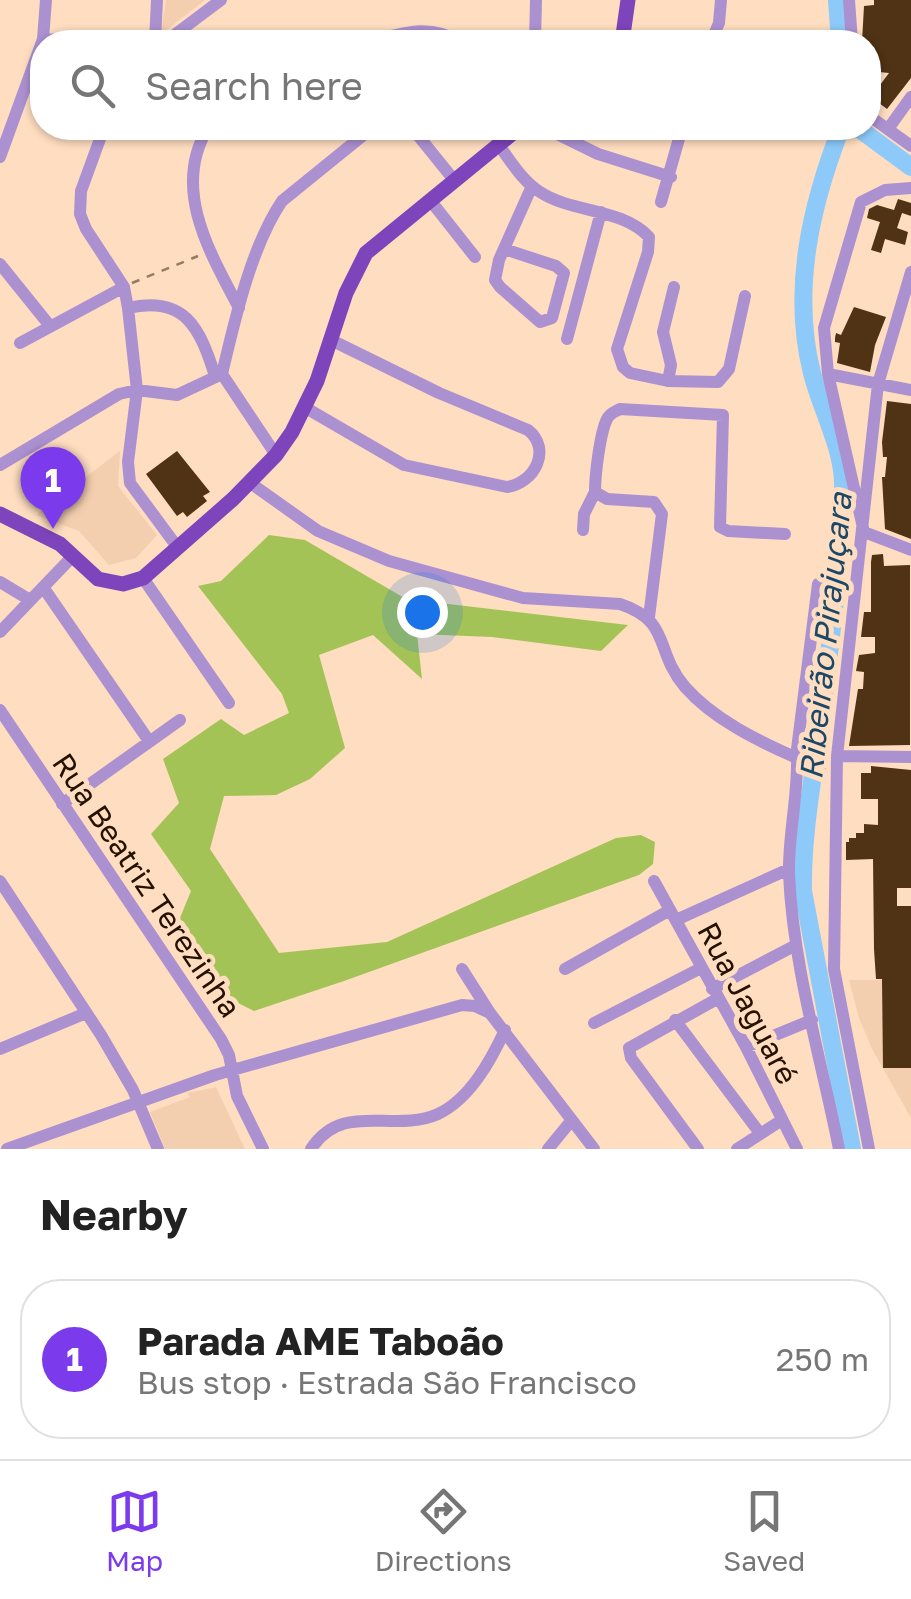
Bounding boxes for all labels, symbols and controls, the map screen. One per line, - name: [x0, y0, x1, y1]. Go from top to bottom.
- search box: [30, 30, 881, 140]
- icon: search: [65, 58, 120, 113]
- text: Search here: [145, 63, 363, 108]
- pin: 1: [20, 446, 86, 529]
- water label: Ribeirão Pirajuçara: [791, 489, 859, 781]
- your location: [397, 587, 448, 638]
- street label: Rua Beatriz Terezinha: [45, 746, 249, 1024]
- street label: Rua Jaguaré: [690, 916, 806, 1090]
- text: Nearby: [40, 1189, 188, 1239]
- text: Parada AME Taboão: [137, 1318, 504, 1363]
- text: 1: [66, 1340, 83, 1378]
- text: 250 m: [776, 1340, 869, 1378]
- text: Bus stop · Estrada São Francisco: [137, 1363, 637, 1401]
- tab: Map: [106, 1484, 163, 1577]
- tab: Directions: [375, 1484, 512, 1577]
- tab: Saved: [723, 1484, 805, 1577]

